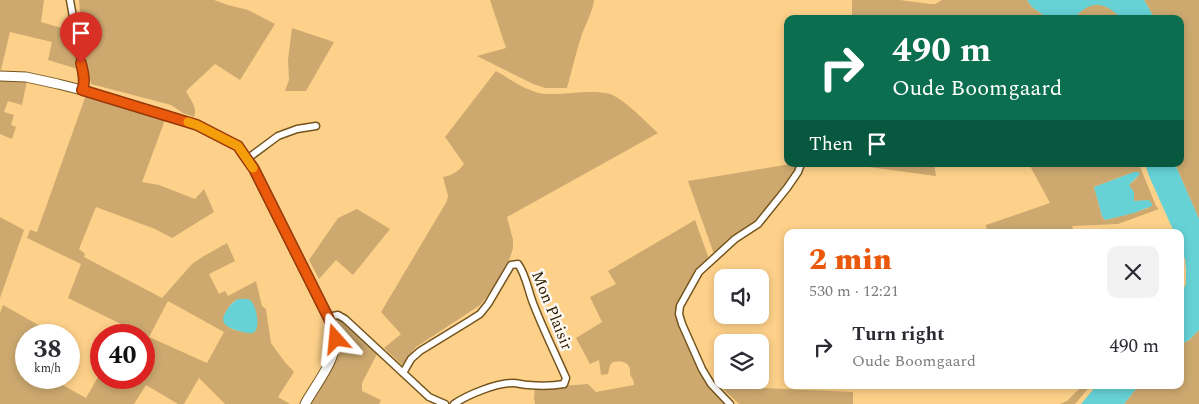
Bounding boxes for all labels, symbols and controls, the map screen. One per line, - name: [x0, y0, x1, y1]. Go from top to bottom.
- pin: [60, 12, 102, 63]
- icon: arrive: [67, 19, 95, 47]
- text: 490 m: [892, 24, 991, 77]
- icon: right: [809, 35, 874, 100]
- text: Oude Boomgaard: [892, 72, 1062, 105]
- text: Then: [809, 130, 853, 159]
- icon: arrive: [863, 130, 891, 158]
- text: 2 min: [809, 237, 892, 283]
- button: close: [1107, 246, 1159, 298]
- street label: Mon Plaisir: [525, 267, 579, 353]
- map controls: [714, 269, 769, 389]
- button: sound: [714, 269, 769, 324]
- text: 530 m · 12:21: [809, 279, 899, 303]
- position arrow: [309, 312, 361, 364]
- text: Turn right: [852, 320, 945, 349]
- speed limit sign: 40: [90, 324, 155, 389]
- text: 38: [33, 331, 62, 369]
- text: 490 m: [1109, 332, 1159, 361]
- icon: right: [809, 333, 837, 361]
- button: layers: [714, 334, 769, 389]
- text: Oude Boomgaard: [852, 349, 976, 373]
- text: km/h: [34, 359, 61, 378]

